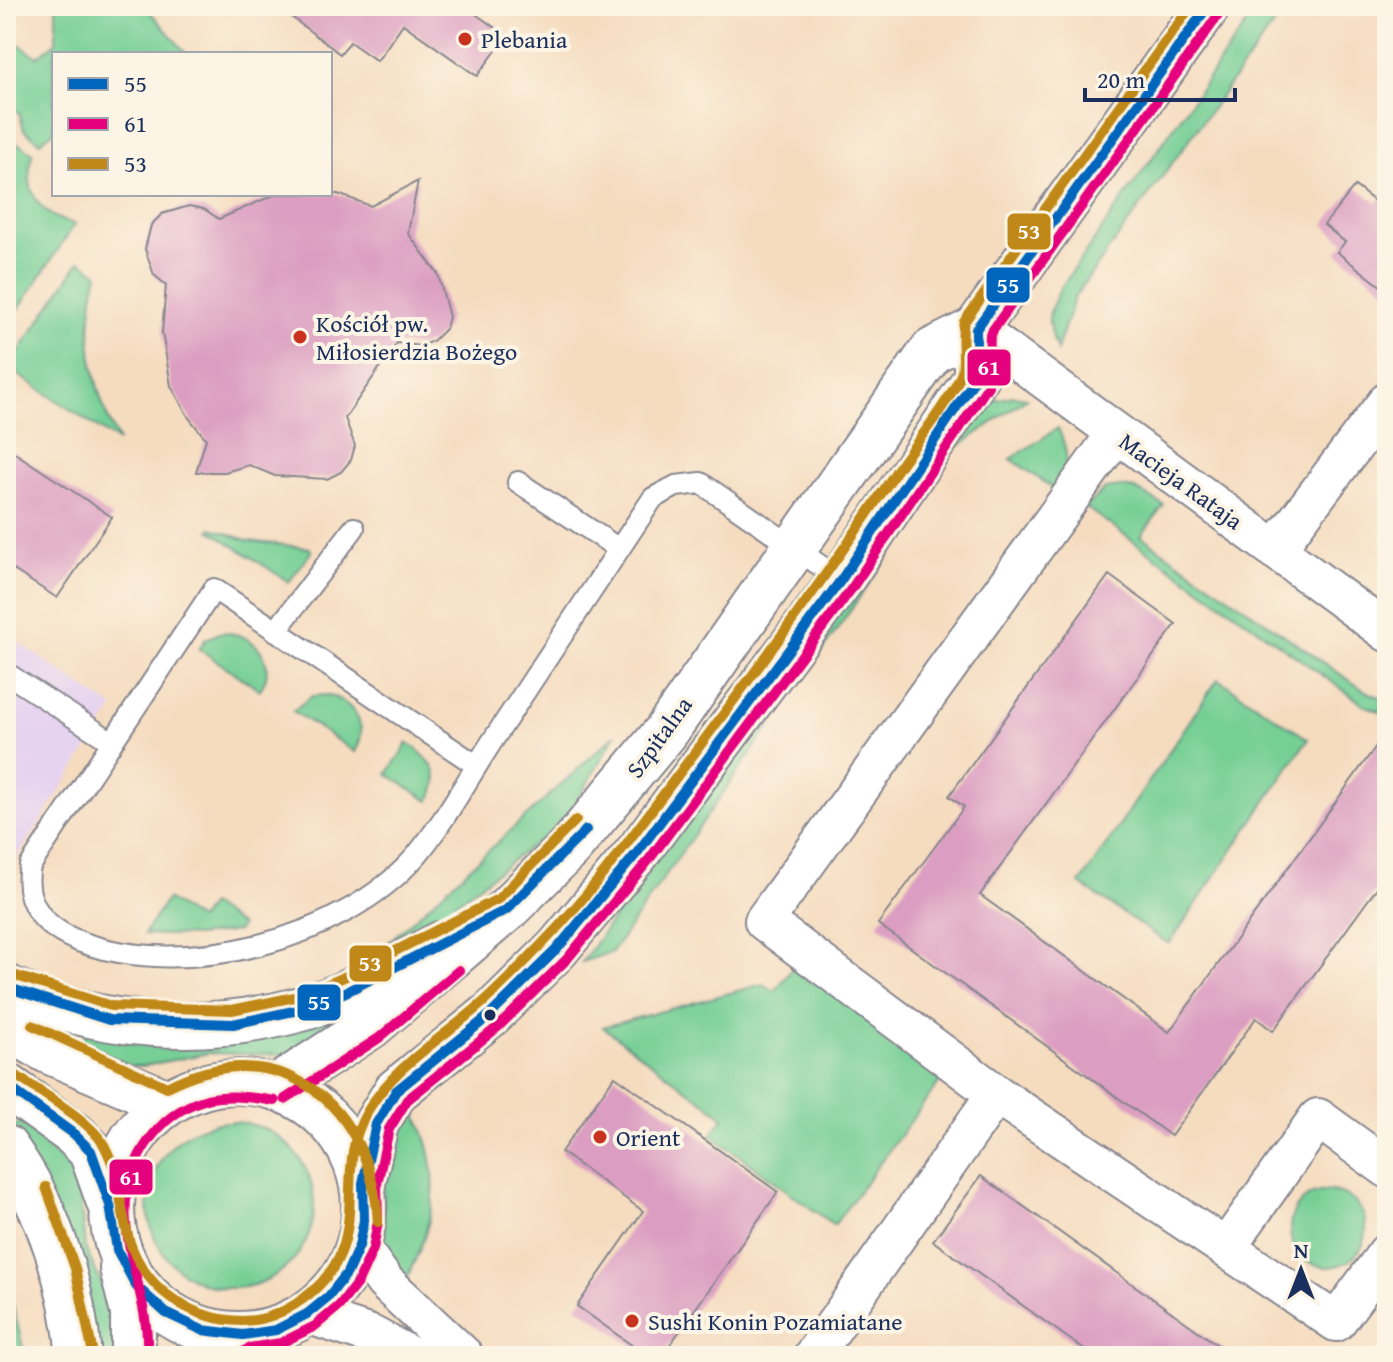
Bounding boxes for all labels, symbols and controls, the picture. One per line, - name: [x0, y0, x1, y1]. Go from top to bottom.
- place label: Plebania: [481, 22, 568, 57]
- marker: Plebania: [456, 30, 474, 48]
- legend: [52, 52, 332, 196]
- scale bar: [1085, 52, 1235, 102]
- text: 20 m: [1097, 62, 1145, 97]
- text: 55: [124, 66, 147, 101]
- text: 61: [124, 106, 147, 141]
- text: 53: [124, 146, 147, 181]
- line badge: 53: [1006, 212, 1052, 251]
- text: 53: [1018, 215, 1040, 247]
- line badge: 55: [985, 266, 1031, 304]
- text: 55: [997, 269, 1019, 301]
- place label: Kościół pw. Miłosierdzia Bożego: [316, 306, 517, 369]
- marker: Kościół pw. Miłosierdzia Bożego: [291, 328, 309, 346]
- line badge: 61: [966, 348, 1012, 387]
- text: 61: [978, 351, 1000, 383]
- street label: Macieja Rataja: [1112, 424, 1251, 538]
- street label: Szpitalna: [617, 688, 701, 785]
- line badge: 53: [348, 944, 393, 983]
- text: 53: [359, 947, 381, 979]
- line badge: 55: [296, 983, 342, 1022]
- text: 55: [308, 986, 330, 1018]
- unlabelled marker: [482, 1007, 498, 1023]
- place label: Orient: [616, 1120, 681, 1155]
- marker: Orient: [591, 1128, 609, 1146]
- line badge: 61: [108, 1158, 154, 1196]
- text: 61: [120, 1161, 142, 1193]
- north arrow: [1261, 1230, 1341, 1310]
- text: N: [1294, 1234, 1309, 1266]
- place label: Sushi Konin Pozamiatane: [648, 1304, 902, 1339]
- marker: Sushi Konin Pozamiatane: [623, 1312, 641, 1330]

